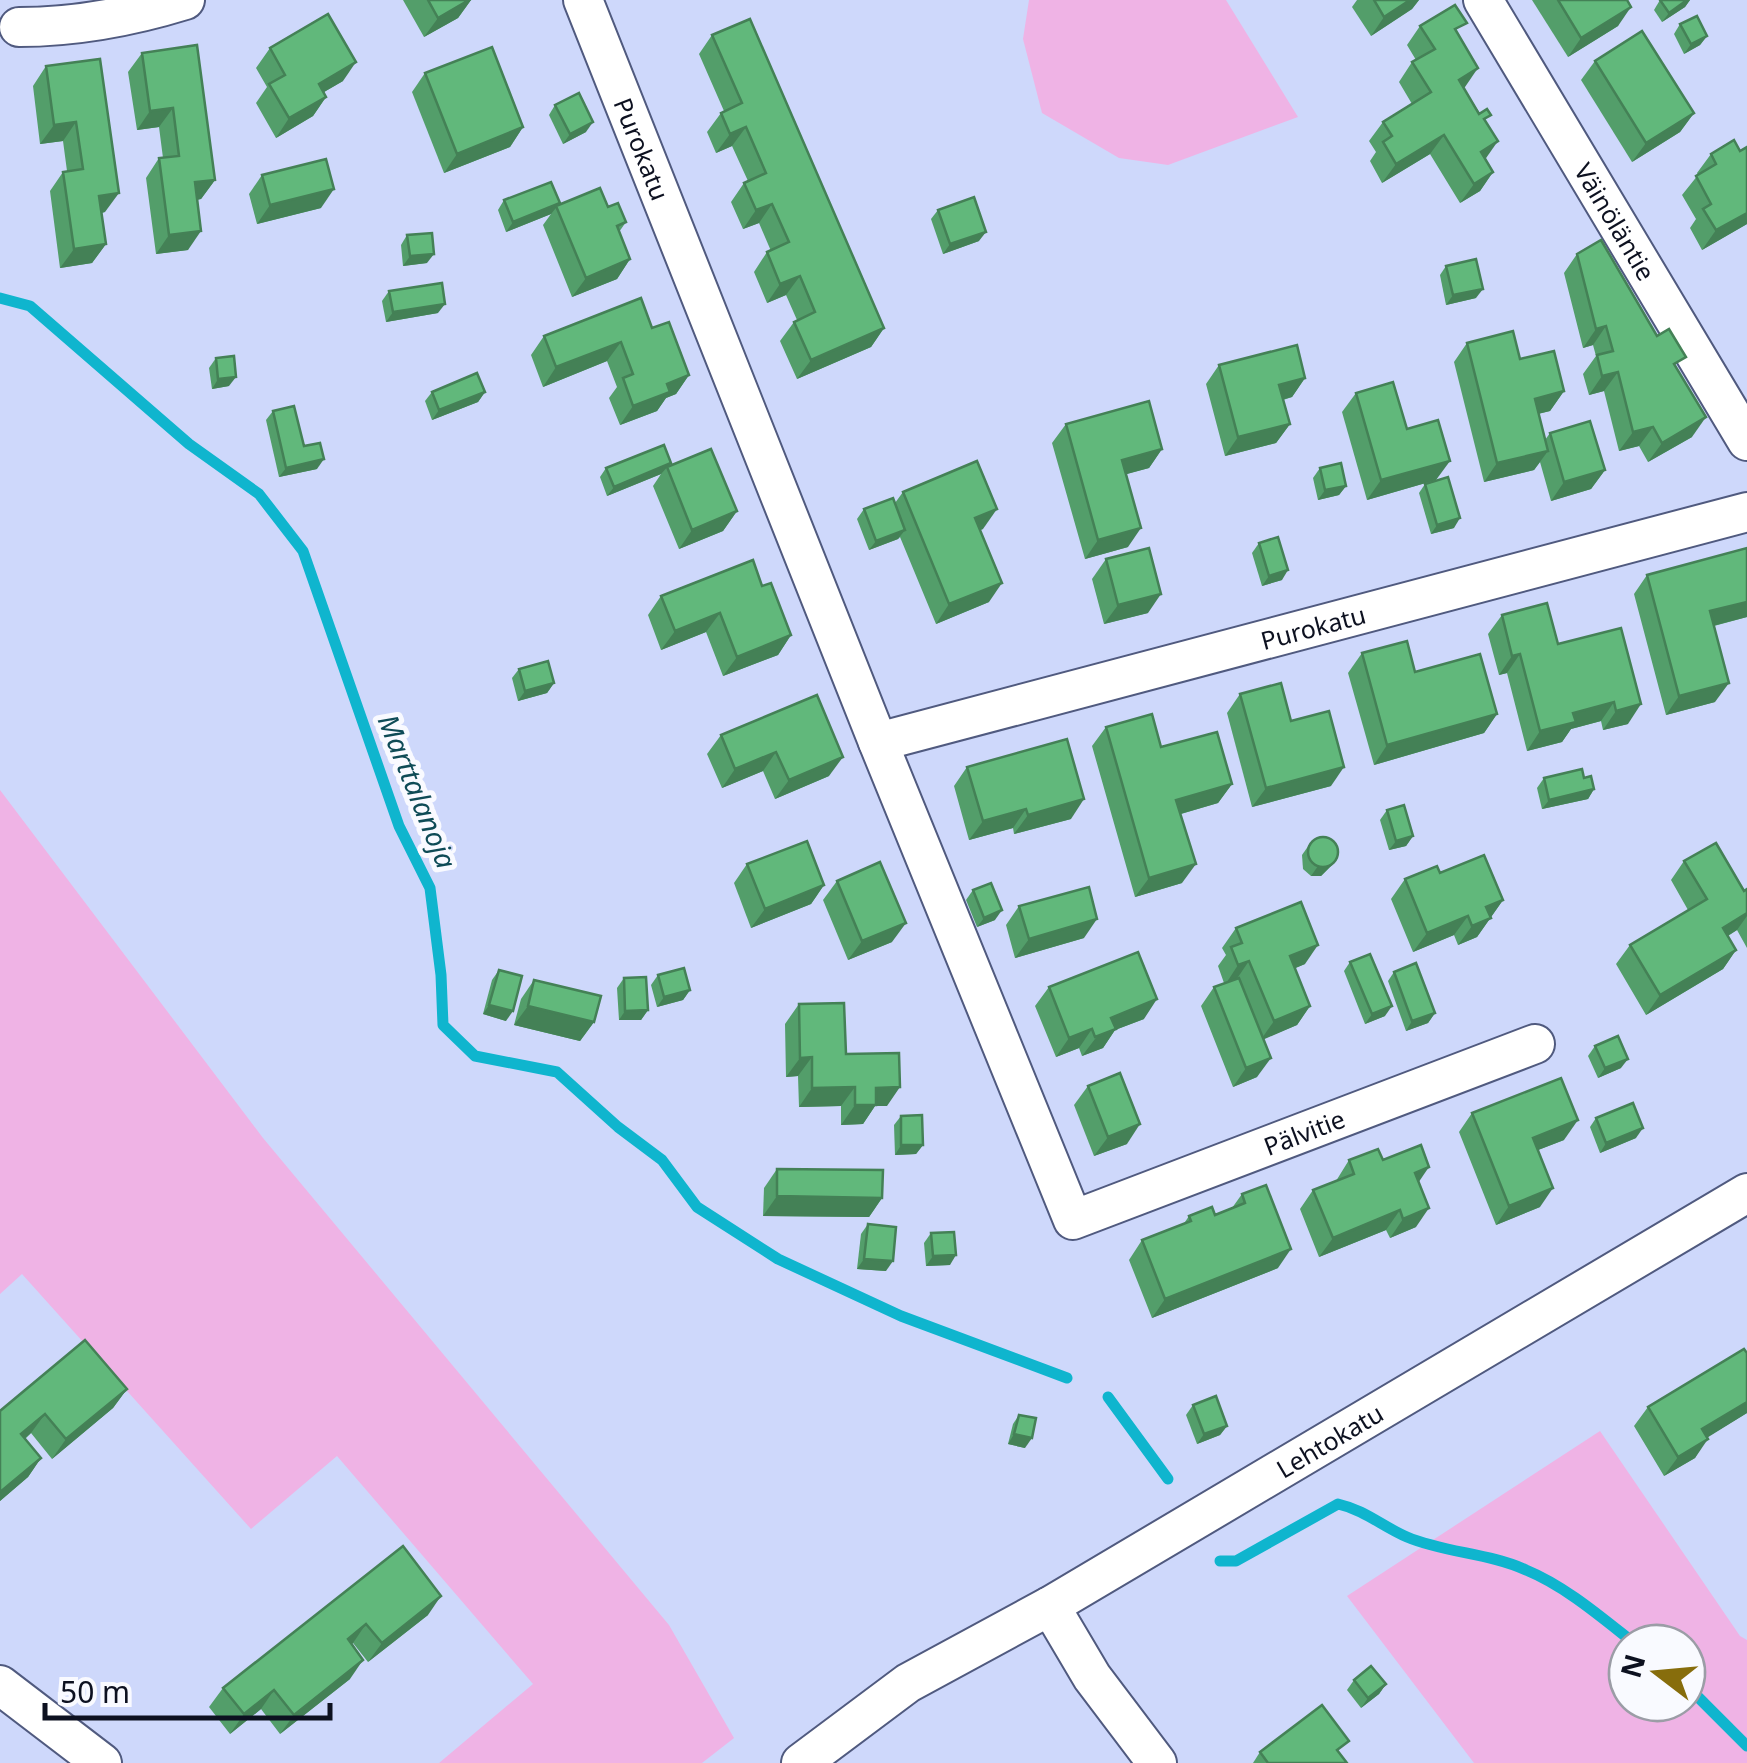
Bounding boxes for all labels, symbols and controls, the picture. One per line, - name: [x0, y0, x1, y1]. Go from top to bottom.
- street label: Purokatu: [606, 92, 678, 205]
- street label: Väinöläntie: [1567, 156, 1664, 286]
- street label: Purokatu: [1257, 597, 1369, 657]
- water label: Marttalanoja: [370, 708, 466, 874]
- street label: Pälvitie: [1259, 1101, 1350, 1163]
- street label: Lehtokatu: [1270, 1396, 1389, 1485]
- north arrow: [1607, 1623, 1707, 1723]
- text: N: [1611, 1650, 1653, 1682]
- scale bar: [45, 1658, 330, 1720]
- text: 50 m: [60, 1671, 130, 1712]

